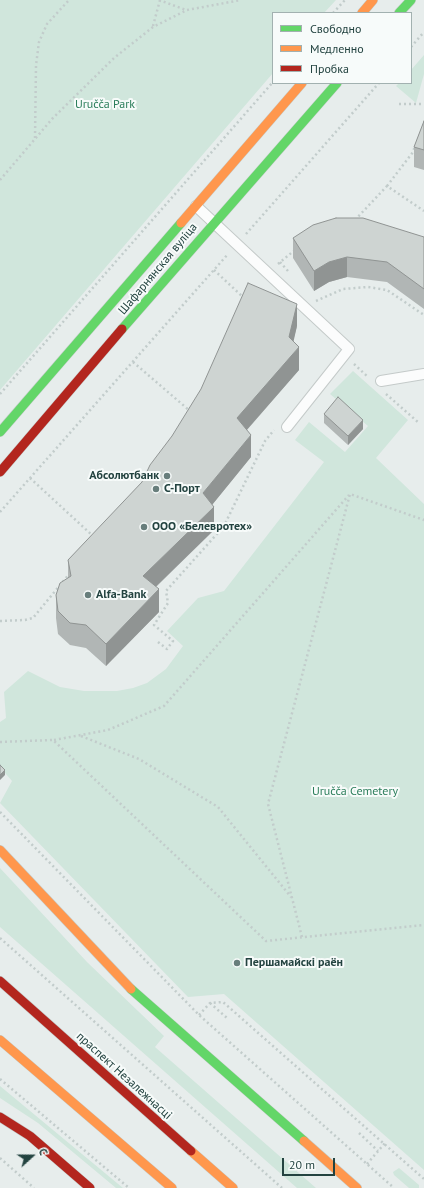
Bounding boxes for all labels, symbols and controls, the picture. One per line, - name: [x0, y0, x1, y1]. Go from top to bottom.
- legend: [272, 12, 412, 84]
- text: Свободно: [310, 21, 361, 36]
- text: Медленно: [310, 41, 364, 56]
- text: Пробка: [310, 61, 349, 76]
- park label: Uručča Park: [75, 98, 135, 112]
- street label: Шафарнянская вуліца: [116, 220, 200, 318]
- place label: Абсолютбанк: [89, 469, 159, 483]
- marker: Абсолютбанк: [162, 471, 172, 481]
- place label: С-Порт: [164, 482, 200, 496]
- marker: С-Порт: [151, 484, 161, 494]
- place label: ООО «Белевротех»: [152, 520, 252, 534]
- marker: ООО «Белевротех»: [139, 522, 149, 532]
- place label: Alfa-Bank: [96, 588, 146, 602]
- marker: Alfa-Bank: [83, 590, 93, 600]
- park label: Uručča Cemetery: [312, 785, 398, 799]
- place label: Першамайскі раён: [245, 956, 343, 970]
- marker: Першамайскі раён: [232, 958, 242, 968]
- street label: праспект Незалежнасці: [73, 1029, 175, 1123]
- north arrow: [12, 1136, 52, 1176]
- text: С: [36, 1146, 51, 1157]
- scale bar: [284, 1150, 337, 1176]
- text: 20 m: [289, 1157, 315, 1172]

